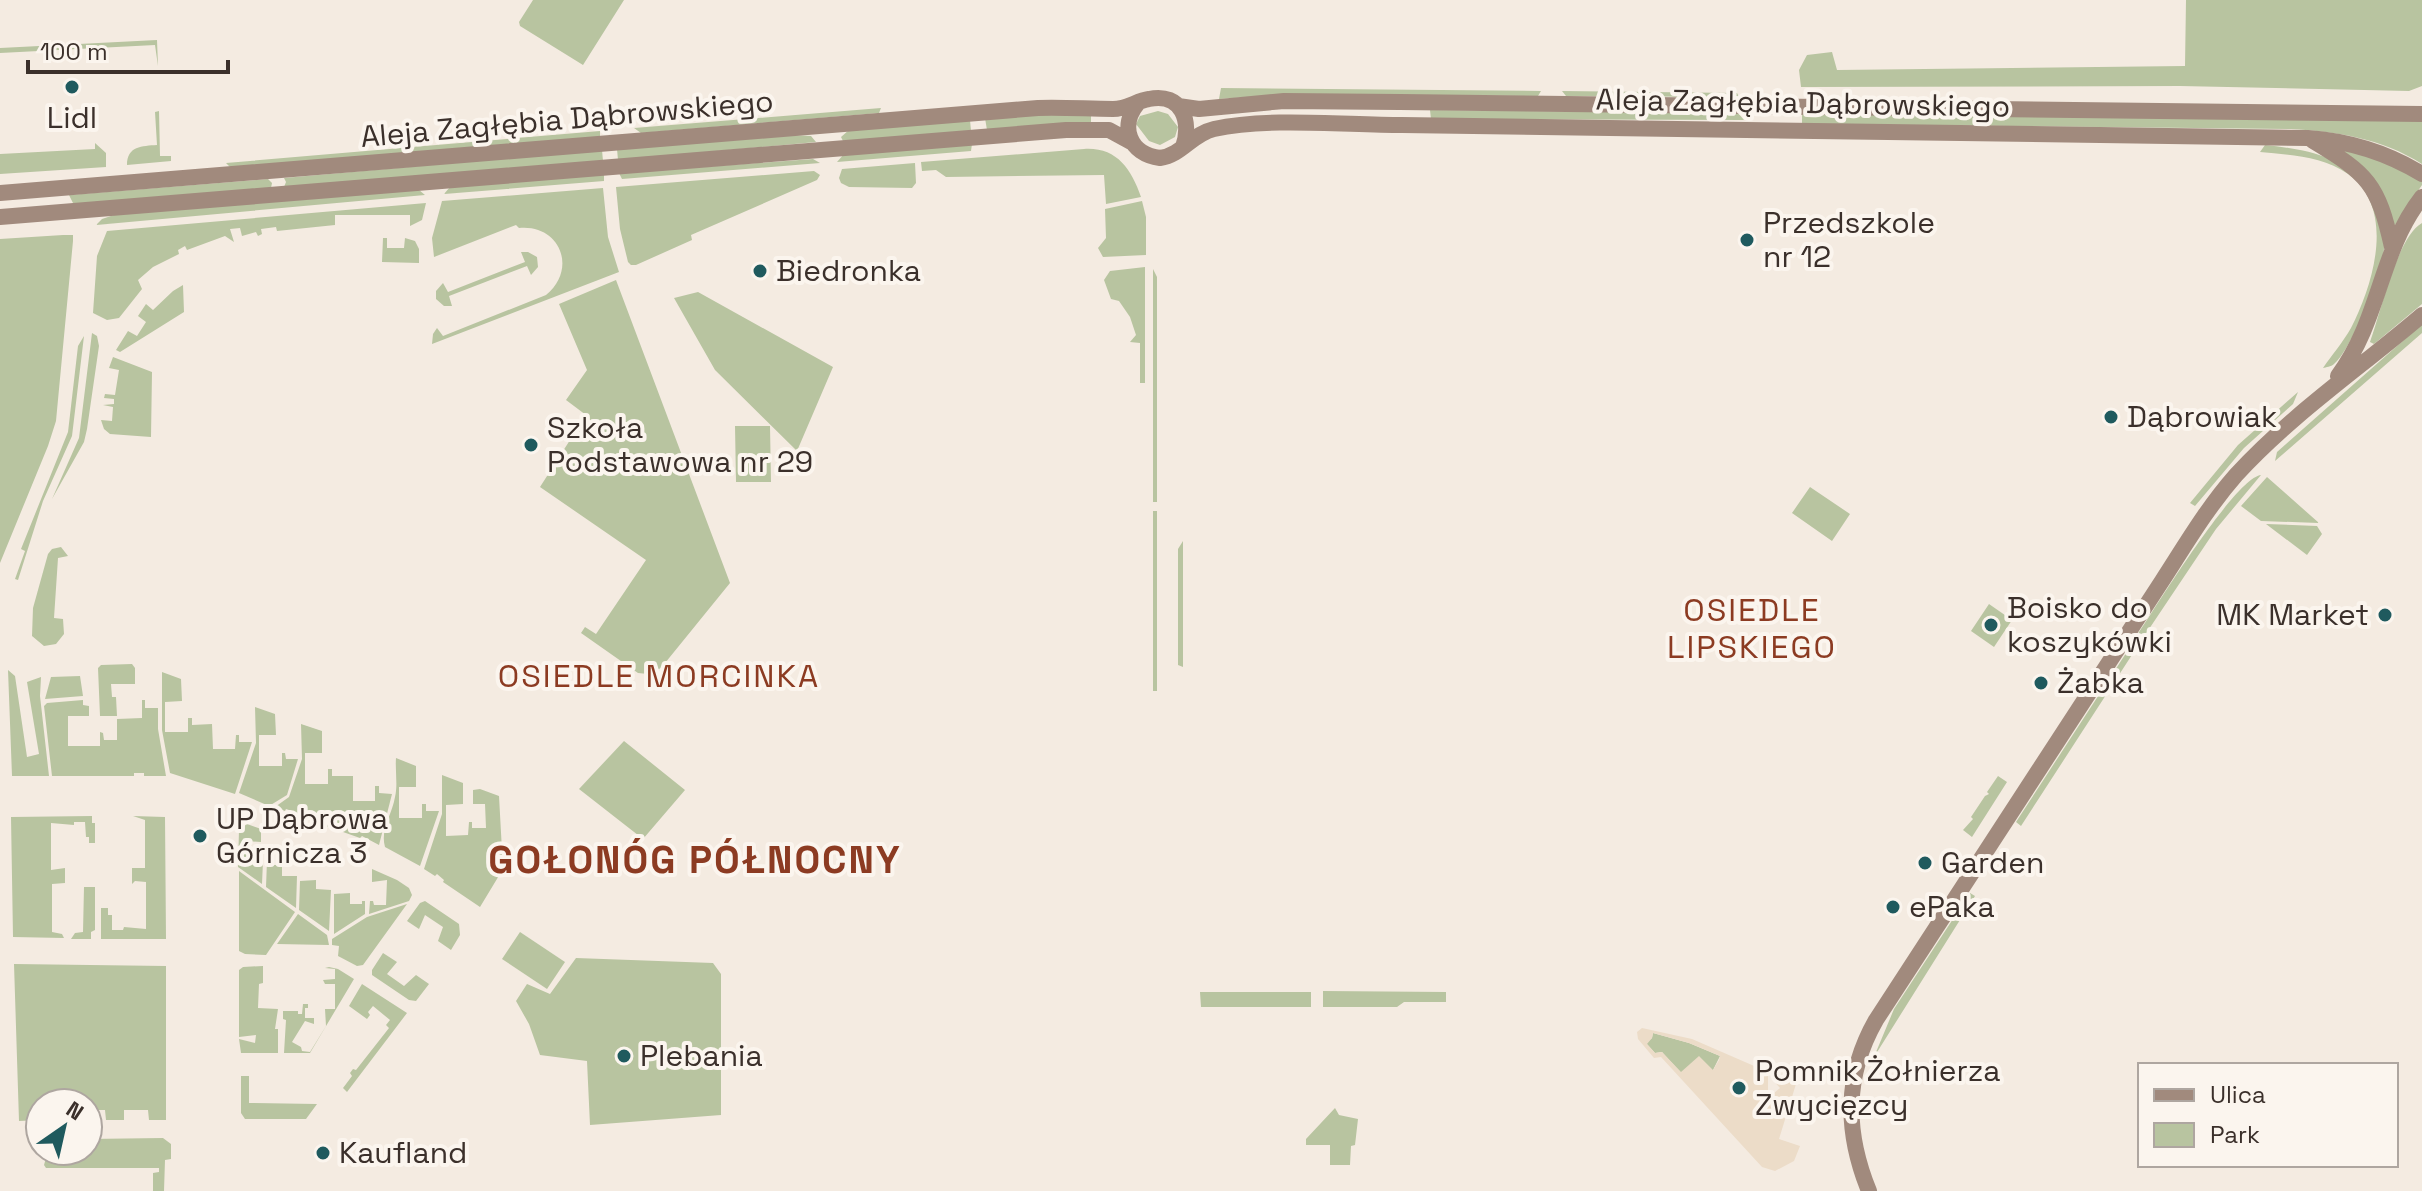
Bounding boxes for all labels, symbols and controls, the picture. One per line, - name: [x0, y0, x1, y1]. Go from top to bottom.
- scale bar: [28, 24, 228, 74]
- text: 100 m: [40, 36, 108, 67]
- marker: Lidl: [63, 78, 81, 96]
- street label: Aleja Zagłębia Dąbrowskiego: [1595, 79, 2011, 126]
- street label: Aleja Zagłębia Dąbrowskiego: [359, 81, 775, 156]
- place label: Lidl: [47, 98, 97, 137]
- place label: Przedszkole nr 12: [1763, 203, 1935, 276]
- marker: Przedszkole nr 12: [1738, 231, 1756, 249]
- place label: Biedronka: [776, 251, 921, 290]
- marker: Biedronka: [751, 262, 769, 280]
- place label: Dąbrowiak: [2127, 397, 2277, 436]
- place label: Szkoła Podstawowa nr 29: [547, 408, 813, 481]
- marker: Dąbrowiak: [2102, 408, 2120, 426]
- marker: Szkoła Podstawowa nr 29: [522, 436, 540, 454]
- place label: Boisko do koszykówki: [2007, 588, 2172, 661]
- district label: OSIEDLE LIPSKIEGO: [1667, 590, 1837, 667]
- place label: MK Market: [2216, 595, 2369, 634]
- marker: MK Market: [2376, 606, 2394, 624]
- marker: Boisko do koszykówki: [1982, 616, 2000, 634]
- district label: OSIEDLE MORCINKA: [498, 656, 820, 696]
- place label: Żabka: [2057, 663, 2144, 702]
- marker: Żabka: [2032, 674, 2050, 692]
- place label: UP Dąbrowa Górnicza 3: [216, 799, 388, 872]
- marker: UP Dąbrowa Górnicza 3: [191, 827, 209, 845]
- district label: GOŁONÓG PÓŁNOCNY: [488, 836, 902, 884]
- place label: Garden: [1941, 843, 2044, 882]
- marker: Garden: [1916, 854, 1934, 872]
- place label: ePaka: [1909, 887, 1995, 926]
- marker: ePaka: [1884, 898, 1902, 916]
- place label: Plebania: [640, 1036, 763, 1075]
- marker: Plebania: [615, 1047, 633, 1065]
- place label: Pomnik Żołnierza Zwycięzcy: [1755, 1051, 2001, 1124]
- legend: [2138, 1063, 2398, 1167]
- marker: Pomnik Żołnierza Zwycięzcy: [1730, 1079, 1748, 1097]
- text: Ulica: [2210, 1079, 2266, 1110]
- north arrow: [24, 1087, 104, 1167]
- text: N: [61, 1095, 89, 1126]
- text: Park: [2210, 1119, 2260, 1150]
- place label: Kaufland: [339, 1133, 467, 1172]
- marker: Kaufland: [314, 1144, 332, 1162]

